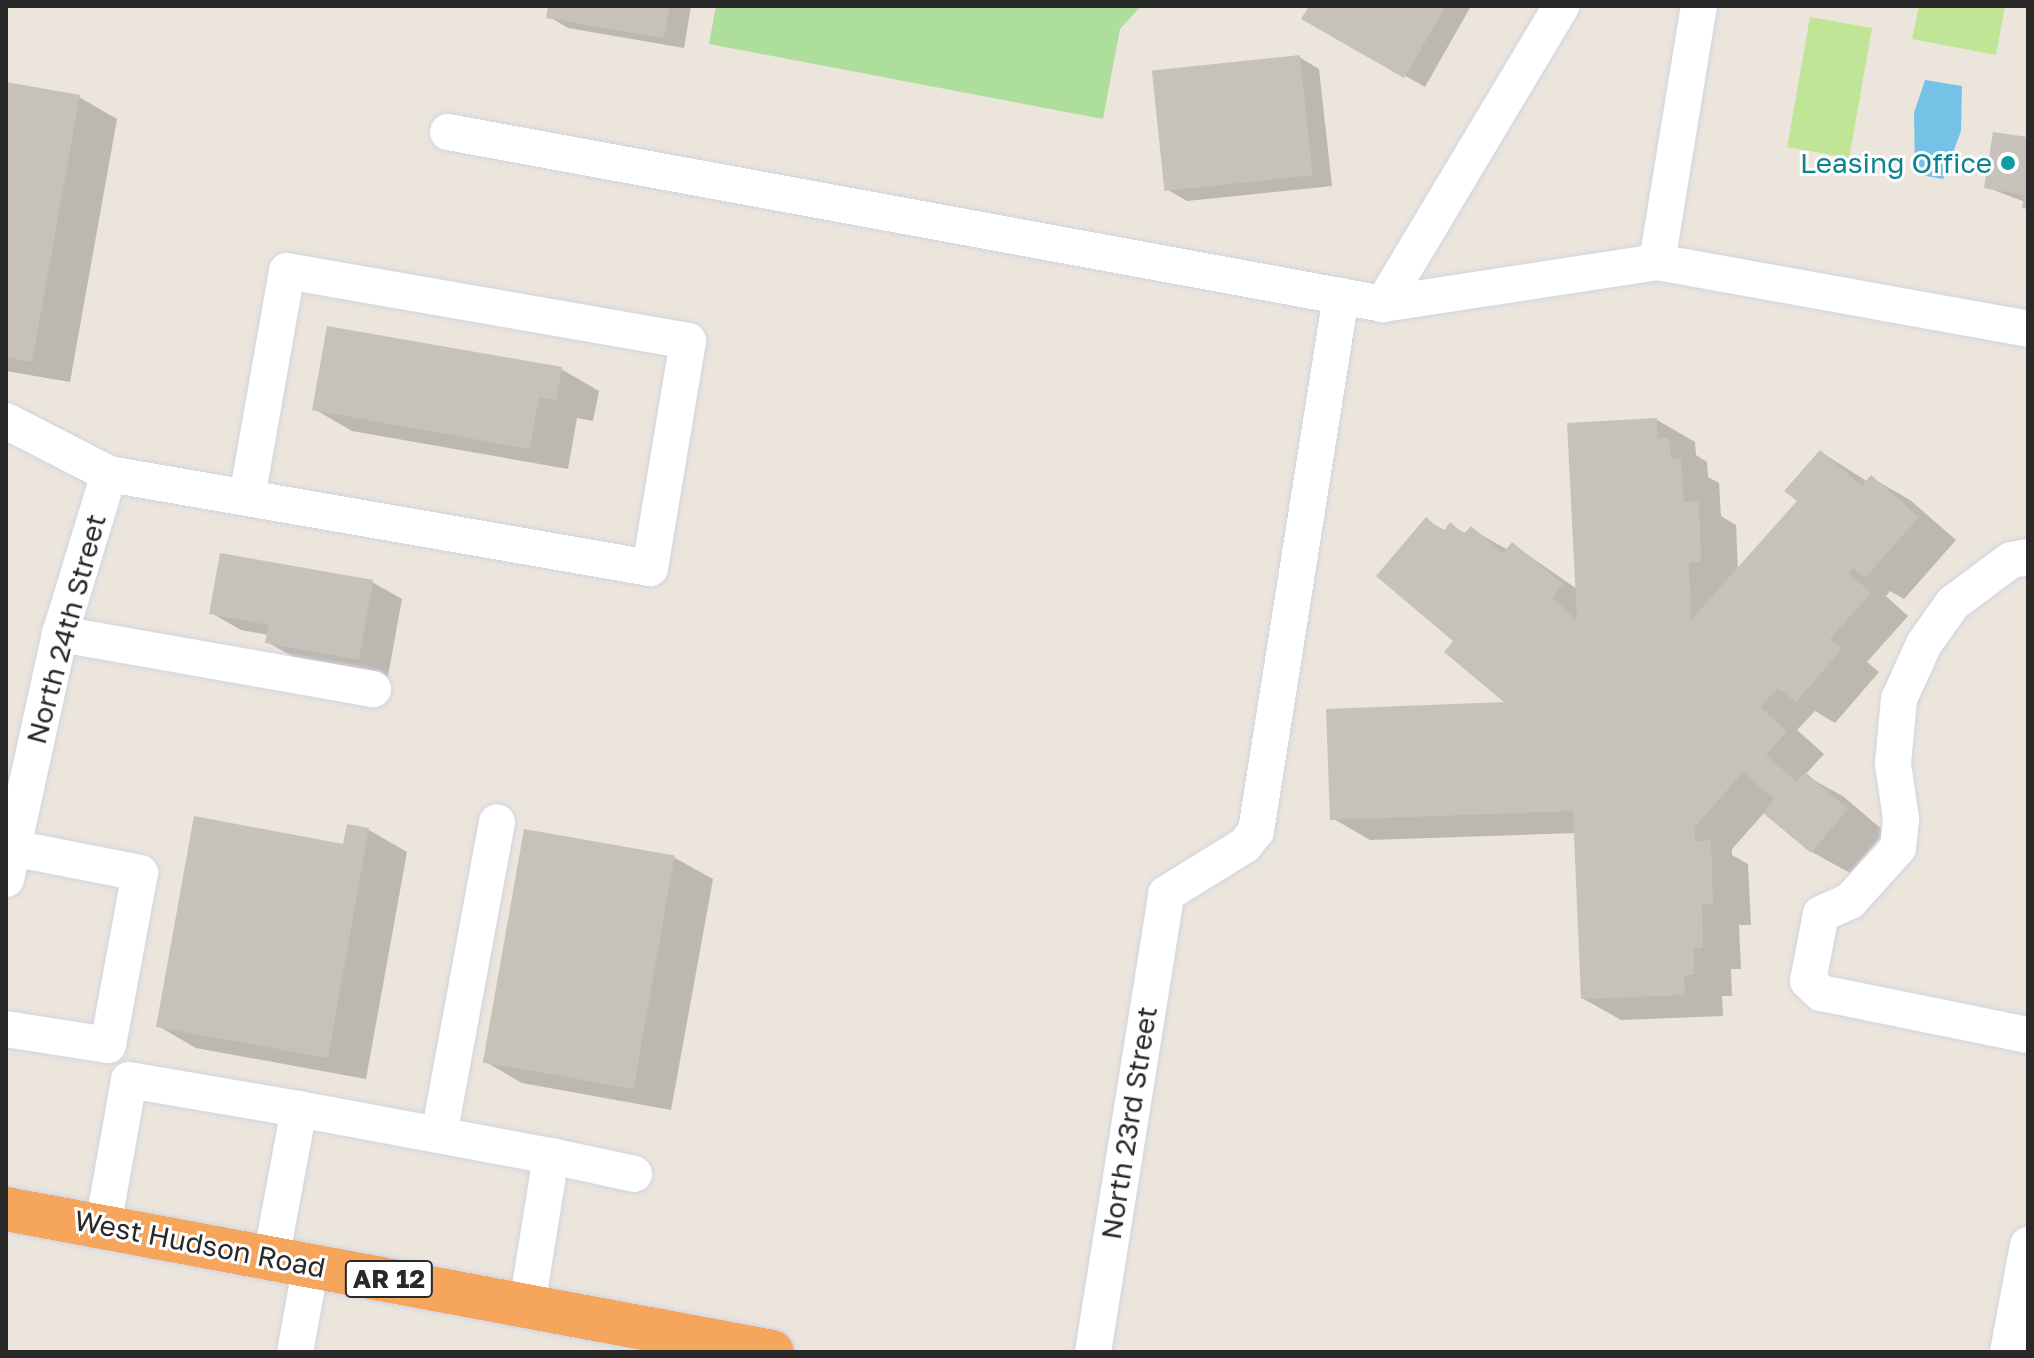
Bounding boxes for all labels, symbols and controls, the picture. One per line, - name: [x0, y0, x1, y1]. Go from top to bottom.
- place label: Leasing Office: [1800, 146, 1992, 180]
- marker: Leasing Office: [1999, 154, 2017, 172]
- street label: North 24th Street: [19, 510, 113, 748]
- street label: North 23rd Street: [1094, 1004, 1164, 1242]
- street label: West Hudson Road: [72, 1203, 328, 1285]
- road number: AR 12: [343, 1257, 435, 1301]

